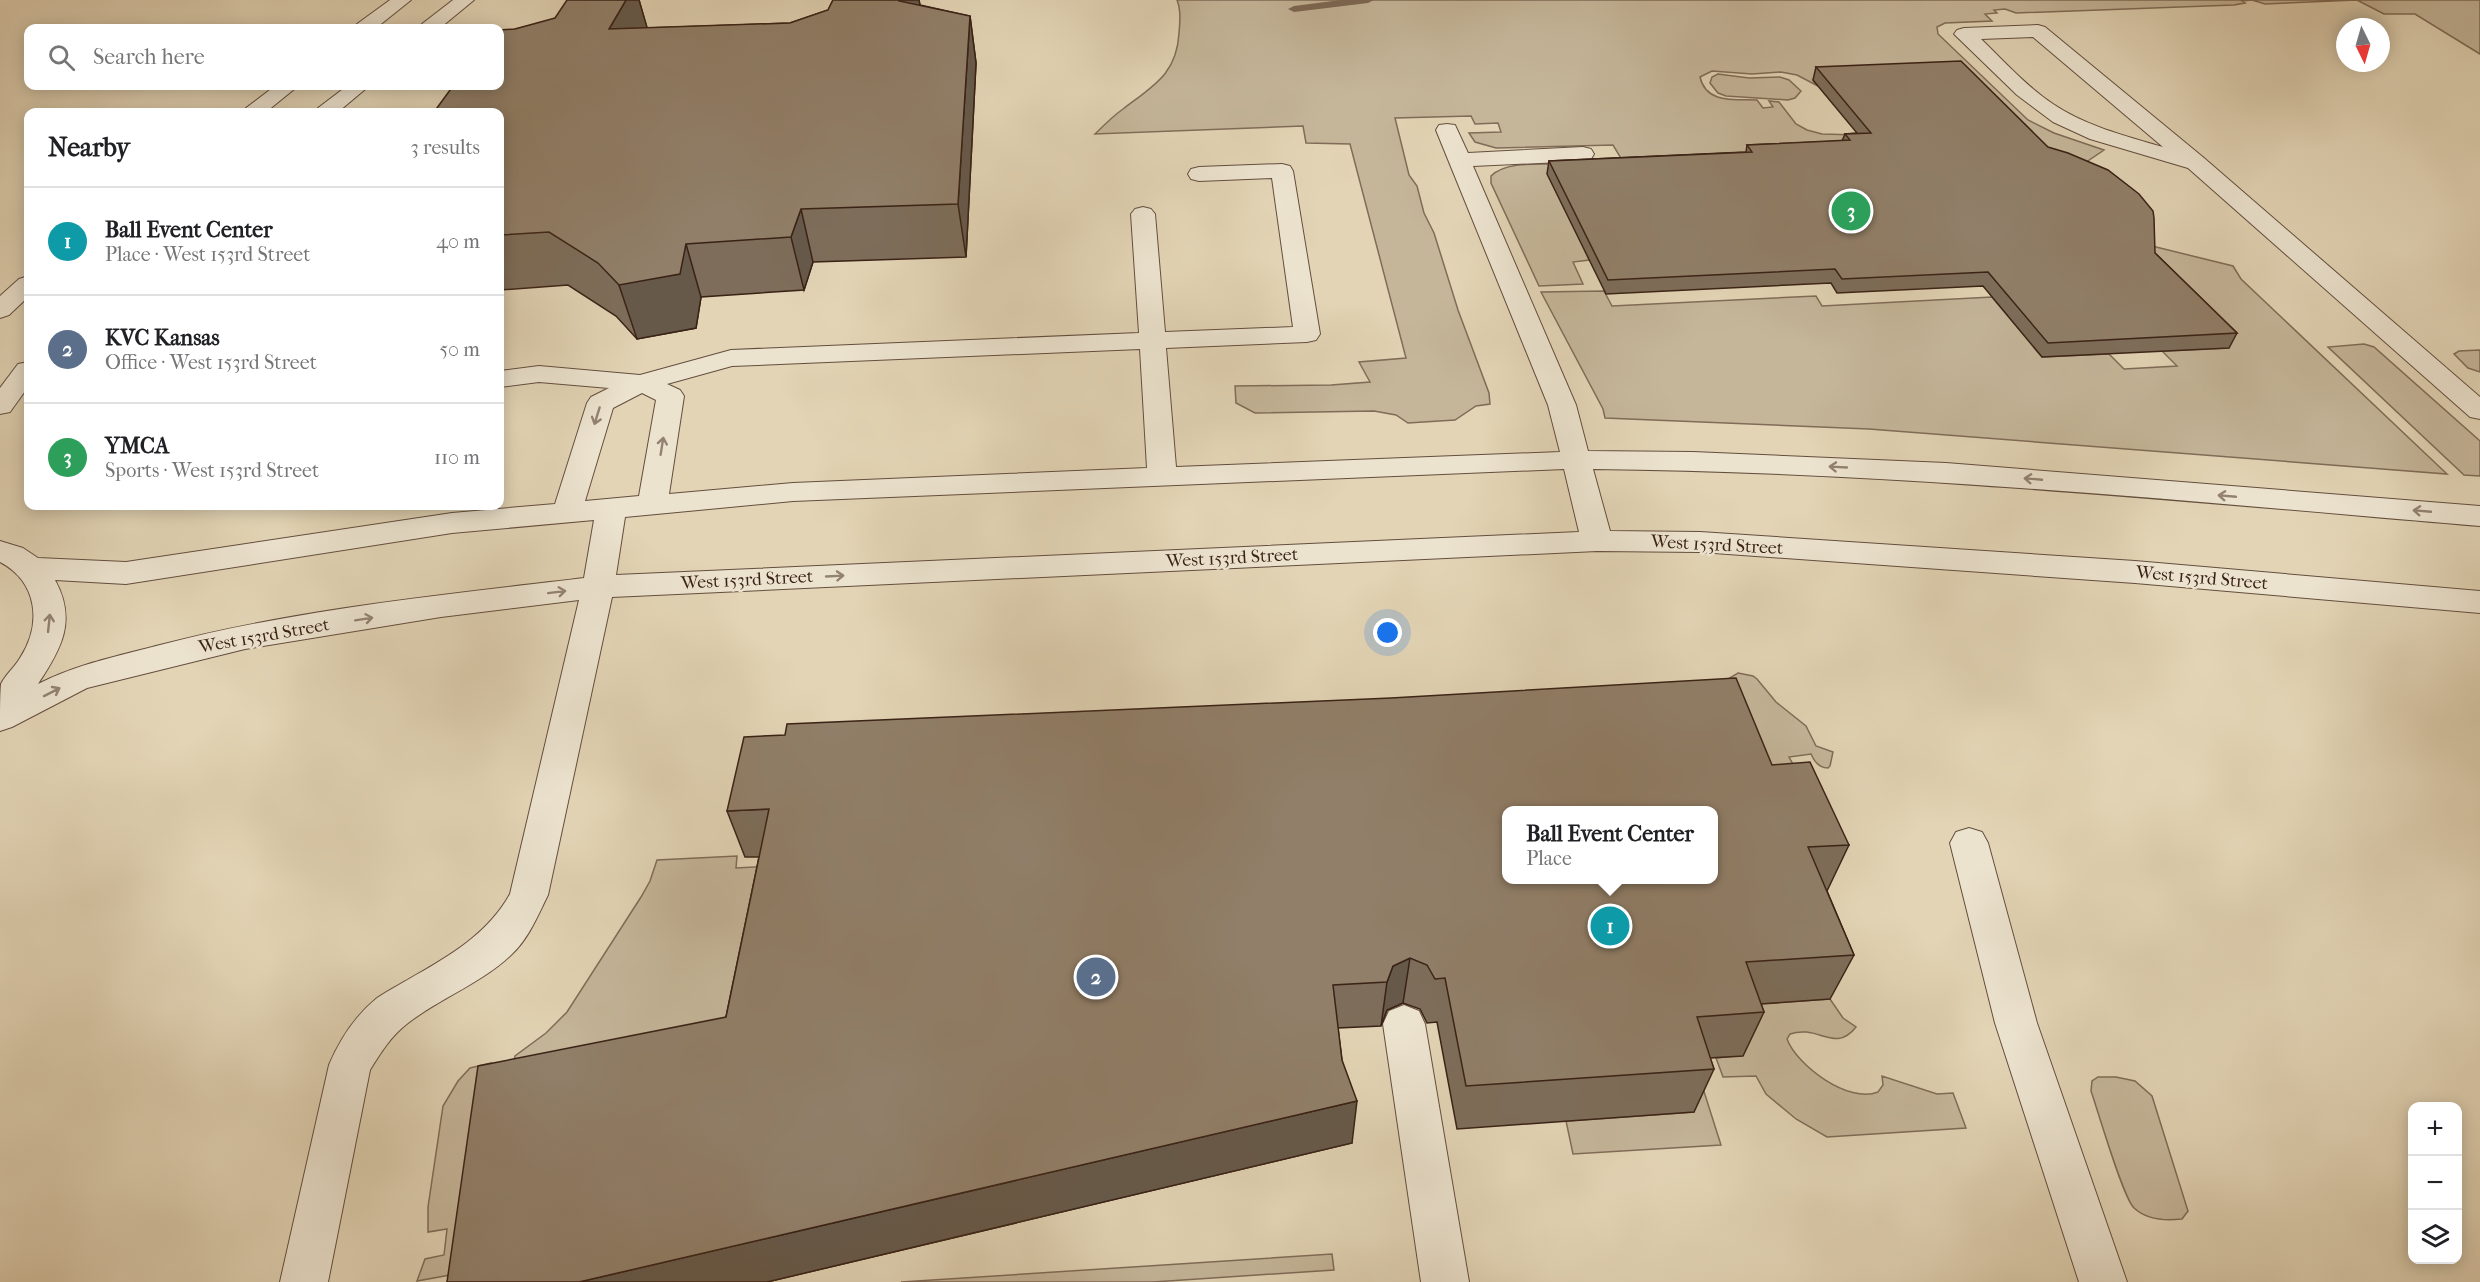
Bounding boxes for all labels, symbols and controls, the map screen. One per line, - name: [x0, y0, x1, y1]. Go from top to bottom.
- north arrow: [2336, 18, 2390, 72]
- search box: [24, 24, 504, 90]
- icon: search: [45, 41, 78, 74]
- text: Search here: [93, 44, 205, 70]
- text: Nearby: [48, 132, 130, 163]
- text: 3 results: [411, 136, 480, 159]
- pin: 3: [1832, 188, 1870, 234]
- text: Ball Event Center: [105, 217, 273, 243]
- text: 1: [64, 230, 71, 253]
- text: 40 m: [436, 230, 480, 253]
- text: Place · West 153rd Street: [105, 243, 310, 266]
- text: KVC Kansas: [105, 325, 220, 351]
- text: 2: [62, 338, 73, 361]
- text: 50 m: [439, 338, 480, 361]
- text: Office · West 153rd Street: [105, 351, 317, 374]
- one-way arrow: [591, 406, 602, 425]
- text: YMCA: [105, 433, 169, 459]
- one-way arrow: [657, 437, 668, 456]
- text: 3: [63, 446, 72, 469]
- text: 110 m: [434, 446, 480, 469]
- text: Sports · West 153rd Street: [105, 459, 319, 482]
- one-way arrow: [1829, 461, 1849, 472]
- one-way arrow: [2024, 473, 2043, 484]
- one-way arrow: [2218, 490, 2238, 501]
- one-way arrow: [2412, 506, 2432, 517]
- street label: West 153rd Street: [1649, 531, 1784, 559]
- street label: West 153rd Street: [1164, 544, 1299, 572]
- street label: West 153rd Street: [2134, 562, 2269, 594]
- street label: West 153rd Street: [679, 566, 814, 594]
- one-way arrow: [825, 570, 845, 581]
- one-way arrow: [546, 586, 566, 597]
- one-way arrow: [353, 613, 373, 624]
- one-way arrow: [44, 614, 55, 633]
- street label: West 153rd Street: [196, 614, 332, 658]
- your location: [1373, 618, 1402, 647]
- one-way arrow: [43, 685, 61, 697]
- popup: [1502, 806, 1718, 884]
- text: Ball Event Center: [1526, 821, 1694, 847]
- text: Place: [1526, 847, 1572, 870]
- pin: 1: [1590, 904, 1630, 948]
- pin: 2: [1076, 954, 1116, 1000]
- map controls: [2408, 1102, 2462, 1264]
- button: +: [2408, 1102, 2462, 1156]
- button: −: [2408, 1156, 2462, 1210]
- button: layers: [2408, 1210, 2462, 1264]

